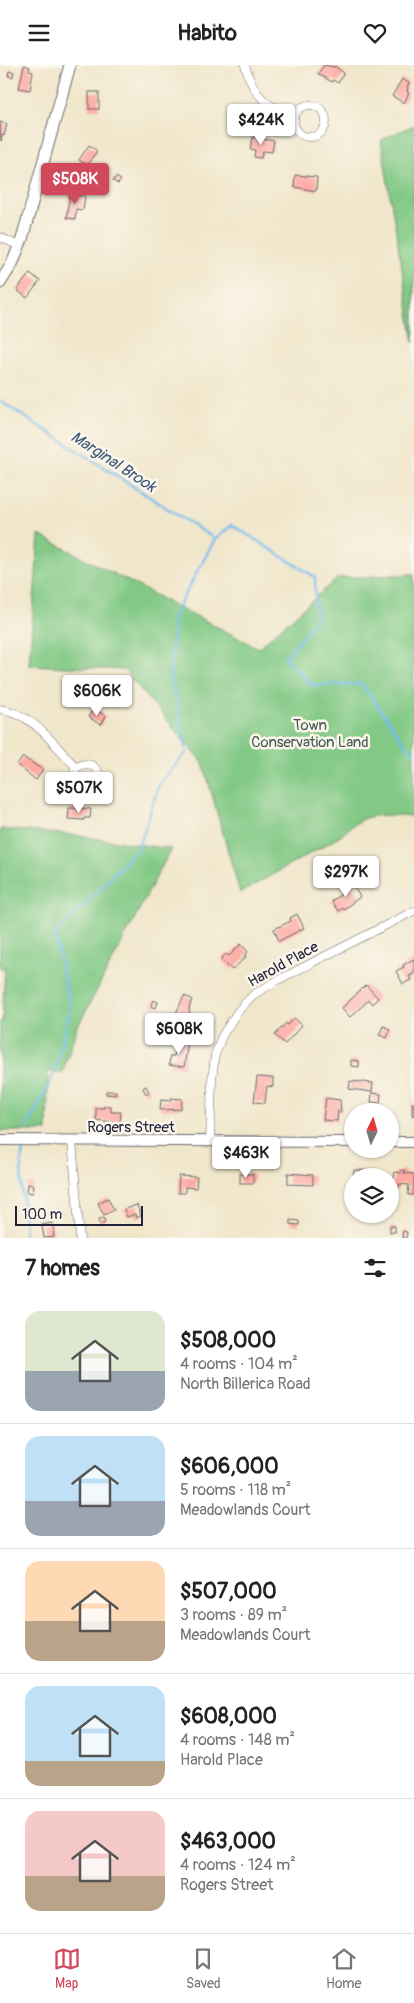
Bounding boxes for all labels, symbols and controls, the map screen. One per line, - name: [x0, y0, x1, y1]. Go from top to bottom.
- icon: menu: [25, 19, 53, 47]
- text: Habito: [177, 19, 237, 47]
- icon: heart: [361, 19, 389, 47]
- pin: $424K: [226, 103, 296, 146]
- text: $424K: [238, 110, 284, 130]
- pin: $508K: [40, 163, 110, 205]
- text: $508K: [52, 169, 98, 189]
- water label: Marginal Brook: [67, 427, 161, 497]
- pin: $606K: [62, 675, 132, 717]
- text: $606K: [73, 681, 121, 701]
- park label: Town Conservation Land: [251, 716, 369, 752]
- pin: $507K: [44, 771, 114, 814]
- text: $507K: [56, 778, 102, 798]
- pin: $297K: [311, 855, 381, 898]
- text: $297K: [324, 862, 368, 882]
- street label: Harold Place: [245, 937, 322, 992]
- pin: $608K: [144, 1013, 214, 1055]
- text: $608K: [156, 1019, 202, 1039]
- north arrow: [344, 1103, 399, 1157]
- map controls: [344, 1103, 399, 1223]
- street label: Rogers Street: [87, 1118, 176, 1137]
- pin: $463K: [211, 1137, 281, 1179]
- text: $463K: [223, 1143, 269, 1163]
- button: layers: [344, 1168, 399, 1223]
- scale bar: [15, 1203, 142, 1226]
- text: 100 m: [22, 1206, 62, 1223]
- icon: filters: [361, 1254, 389, 1282]
- text: 7 homes: [25, 1255, 100, 1282]
- text: $508,000: [180, 1327, 276, 1354]
- icon: home: [65, 1331, 125, 1391]
- text: 4 rooms · 104 m²: [180, 1354, 298, 1374]
- text: North Billerica Road: [180, 1374, 311, 1394]
- text: $606,000: [180, 1453, 279, 1480]
- icon: home: [65, 1456, 125, 1516]
- text: 5 rooms · 118 m²: [180, 1480, 291, 1500]
- text: Meadowlands Court: [180, 1500, 311, 1520]
- text: $507,000: [180, 1578, 277, 1605]
- icon: home: [65, 1581, 125, 1641]
- text: 3 rooms · 89 m²: [180, 1605, 287, 1625]
- text: Meadowlands Court: [180, 1625, 311, 1645]
- text: $608,000: [180, 1703, 277, 1730]
- icon: home: [65, 1706, 125, 1766]
- text: 4 rooms · 148 m²: [180, 1730, 295, 1750]
- text: Harold Place: [180, 1750, 263, 1770]
- text: $463,000: [180, 1828, 276, 1855]
- icon: home: [65, 1831, 125, 1891]
- text: 4 rooms · 124 m²: [180, 1855, 296, 1875]
- text: Rogers Street: [180, 1875, 274, 1895]
- tab: Map: [53, 1945, 81, 1992]
- tab: Saved: [186, 1945, 221, 1992]
- tab: Home: [326, 1945, 361, 1992]

